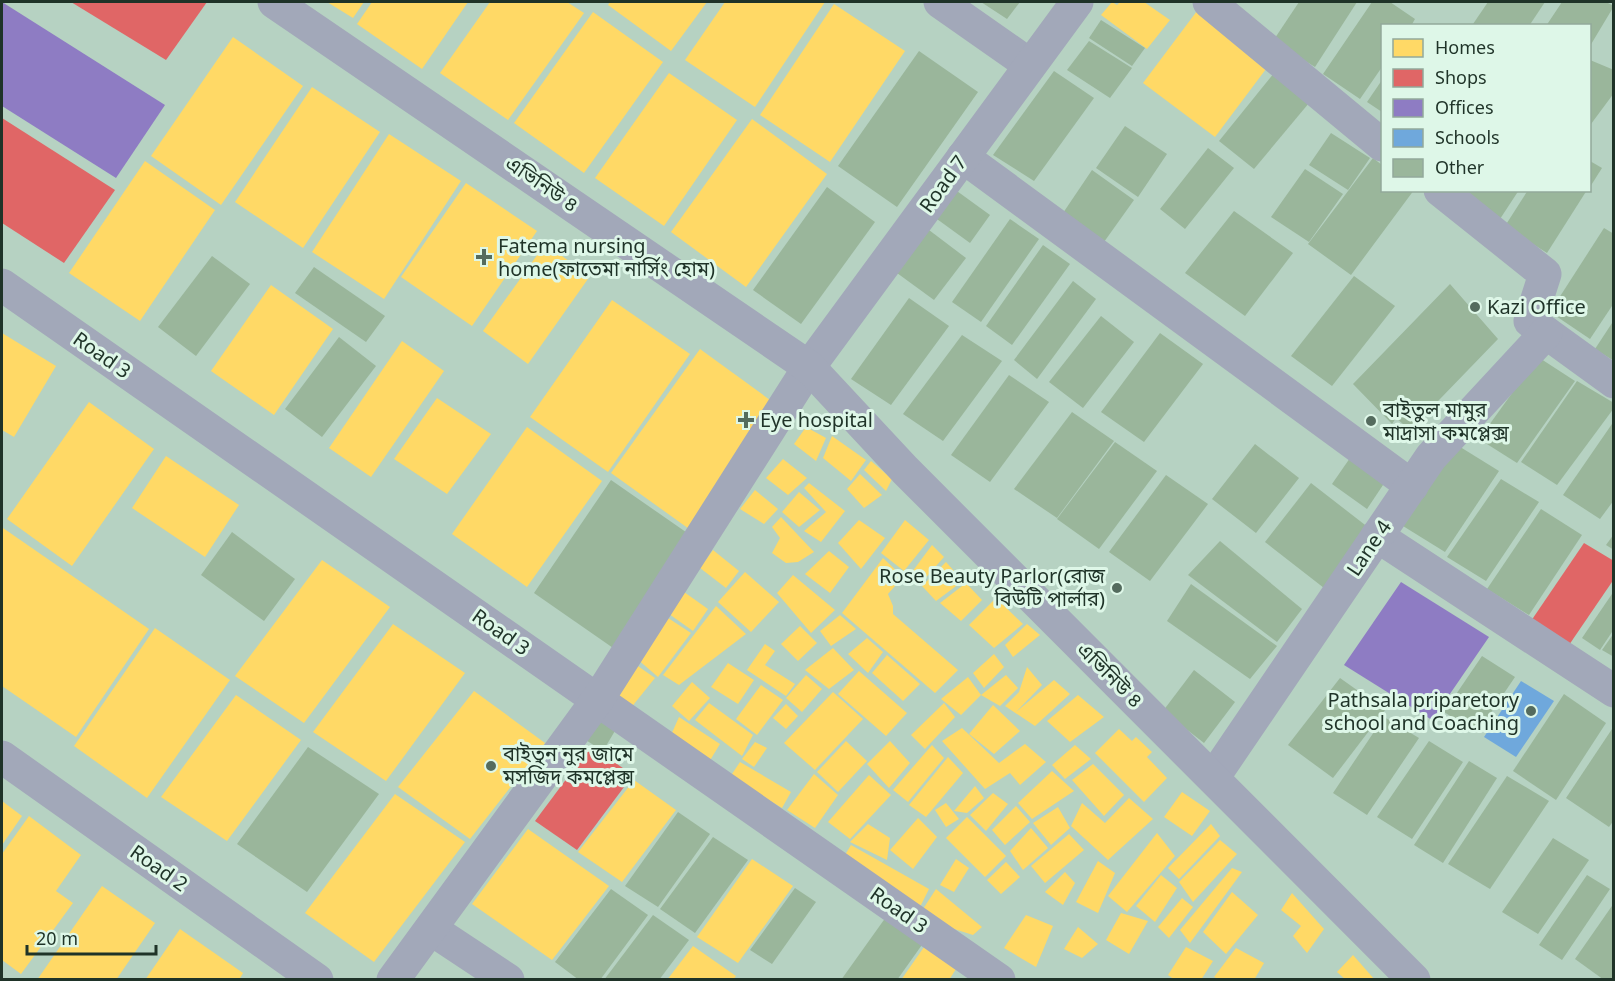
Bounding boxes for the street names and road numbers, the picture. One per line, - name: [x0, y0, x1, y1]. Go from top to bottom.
- street label: এভিনিউ ৪: [500, 149, 584, 218]
- street label: Road 7: [913, 150, 973, 218]
- street label: Road 3: [68, 325, 137, 384]
- street label: Lane 4: [1340, 514, 1397, 581]
- street label: Road 3: [467, 602, 536, 661]
- street label: এভিনিউ ৪: [1072, 636, 1149, 713]
- street label: Road 2: [125, 838, 194, 897]
- street label: Road 3: [865, 880, 934, 939]

